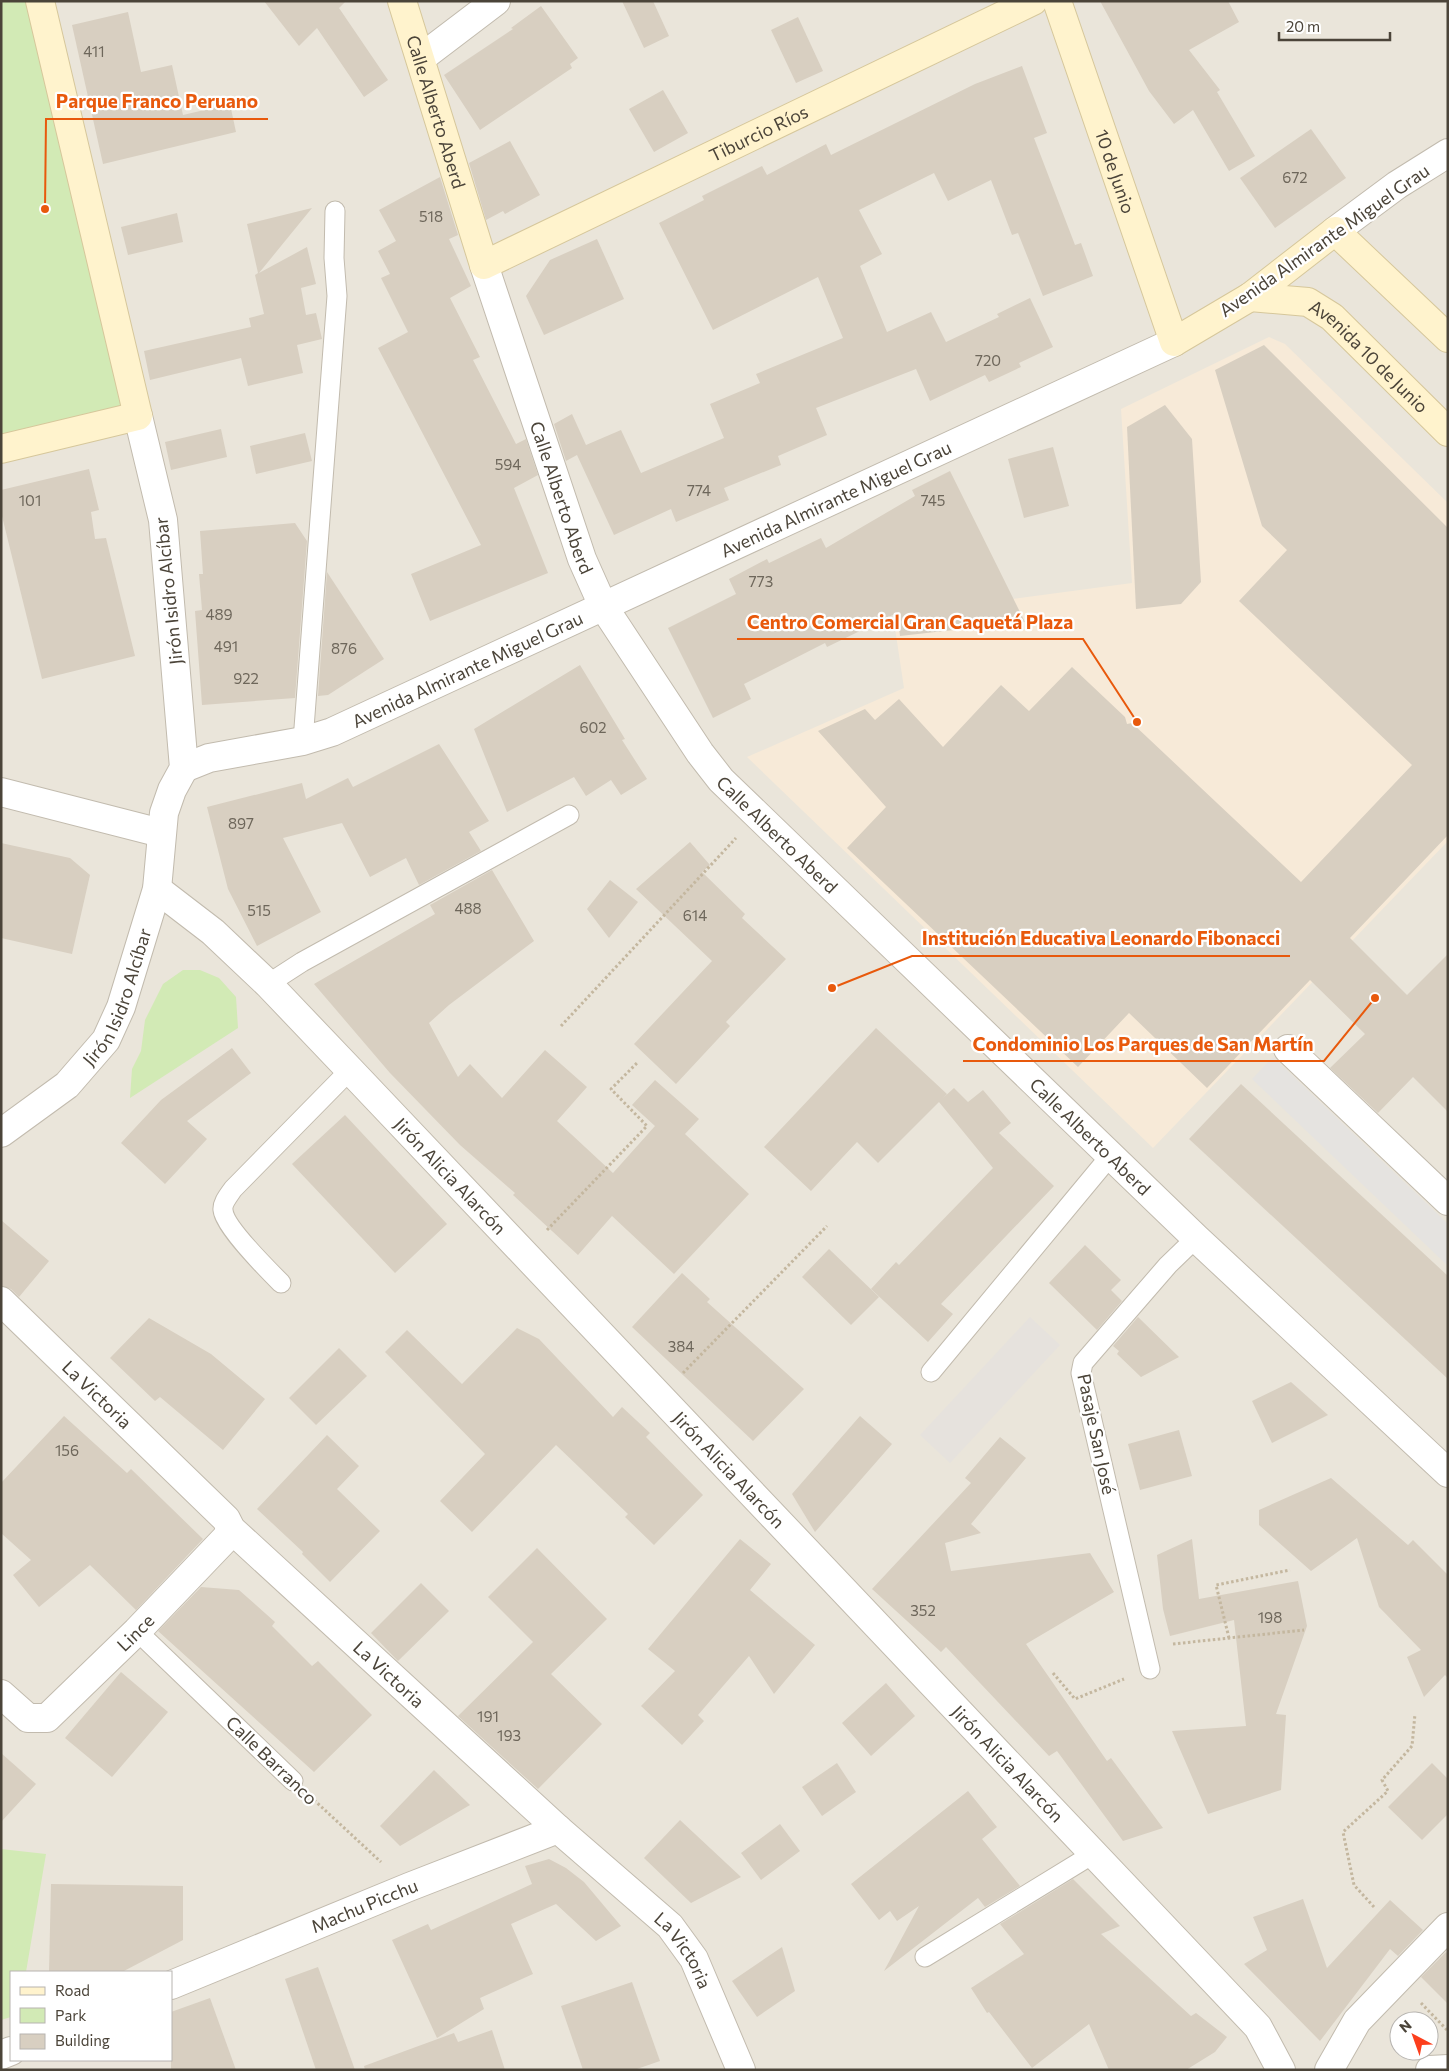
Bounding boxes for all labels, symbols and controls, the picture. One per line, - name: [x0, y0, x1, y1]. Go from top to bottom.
- scale bar: [1279, 10, 1390, 42]
- text: 20 m: [1286, 17, 1320, 35]
- street label: Calle Alberto Aberd: [402, 32, 471, 191]
- house number: 411: [83, 42, 105, 60]
- callout: Parque Franco Peruano: [46, 85, 268, 119]
- text: Parque Franco Peruano: [56, 89, 258, 112]
- street label: Tiburcio Ríos: [705, 100, 811, 166]
- street label: 10 de Junio: [1091, 126, 1140, 216]
- street label: Avenida Almirante Miguel Grau: [1215, 159, 1433, 321]
- house number: 672: [1282, 168, 1308, 186]
- house number: 518: [419, 207, 443, 225]
- street label: Avenida 10 de Junio: [1305, 295, 1433, 417]
- house number: 720: [975, 351, 1001, 369]
- street label: Calle Alberto Aberd: [526, 418, 598, 577]
- street label: Avenida Almirante Miguel Grau: [717, 436, 955, 562]
- house number: 594: [495, 455, 521, 473]
- house number: 774: [687, 481, 711, 499]
- house number: 101: [19, 491, 41, 509]
- house number: 745: [921, 491, 945, 509]
- street label: Jirón Isidro Alcíbar: [149, 516, 187, 666]
- house number: 773: [749, 572, 773, 590]
- house number: 489: [205, 605, 233, 623]
- callout: Centro Comercial Gran Caquetá Plaza: [737, 605, 1083, 639]
- street label: Avenida Almirante Miguel Grau: [349, 606, 586, 732]
- text: Centro Comercial Gran Caquetá Plaza: [747, 610, 1073, 633]
- house number: 491: [214, 637, 238, 655]
- house number: 876: [331, 639, 357, 657]
- house number: 922: [233, 669, 259, 687]
- house number: 602: [579, 718, 607, 736]
- street label: Calle Alberto Aberd: [712, 771, 842, 898]
- house number: 897: [228, 814, 254, 832]
- house number: 488: [454, 899, 482, 917]
- house number: 515: [247, 901, 271, 919]
- house number: 614: [683, 906, 707, 924]
- callout: Institución Educativa Leonardo Fibonacci: [912, 922, 1290, 956]
- street label: Jirón Isidro Alcíbar: [78, 925, 155, 1070]
- text: Institución Educativa Leonardo Fibonacci: [922, 926, 1280, 949]
- callout: Condominio Los Parques de San Martín: [963, 1027, 1324, 1061]
- text: Condominio Los Parques de San Martín: [972, 1032, 1314, 1055]
- street label: Calle Alberto Aberd: [1025, 1073, 1156, 1200]
- street label: Jirón Alicia Alarcón: [390, 1113, 511, 1239]
- house number: 384: [668, 1337, 694, 1355]
- street label: La Victoria: [58, 1356, 137, 1433]
- street label: Pasaje San José: [1073, 1372, 1121, 1496]
- street label: Jirón Alicia Alarcón: [669, 1407, 790, 1533]
- house number: 156: [55, 1441, 79, 1459]
- house number: 352: [910, 1601, 936, 1619]
- house number: 198: [1258, 1608, 1282, 1626]
- street label: Lince: [112, 1609, 158, 1656]
- street label: La Victoria: [349, 1636, 429, 1712]
- street label: Jirón Alicia Alarcón: [947, 1700, 1068, 1826]
- house number: 191: [477, 1707, 499, 1725]
- street label: Calle Barranco: [222, 1711, 322, 1809]
- house number: 193: [497, 1726, 521, 1744]
- street label: Machu Picchu: [308, 1874, 421, 1937]
- street label: La Victoria: [650, 1907, 716, 1992]
- legend: [10, 1971, 172, 2061]
- text: Road: [55, 1981, 90, 1999]
- text: Park: [55, 2006, 86, 2024]
- north arrow: [1389, 2011, 1439, 2061]
- text: N: [1396, 2016, 1415, 2036]
- text: Building: [55, 2031, 110, 2049]

